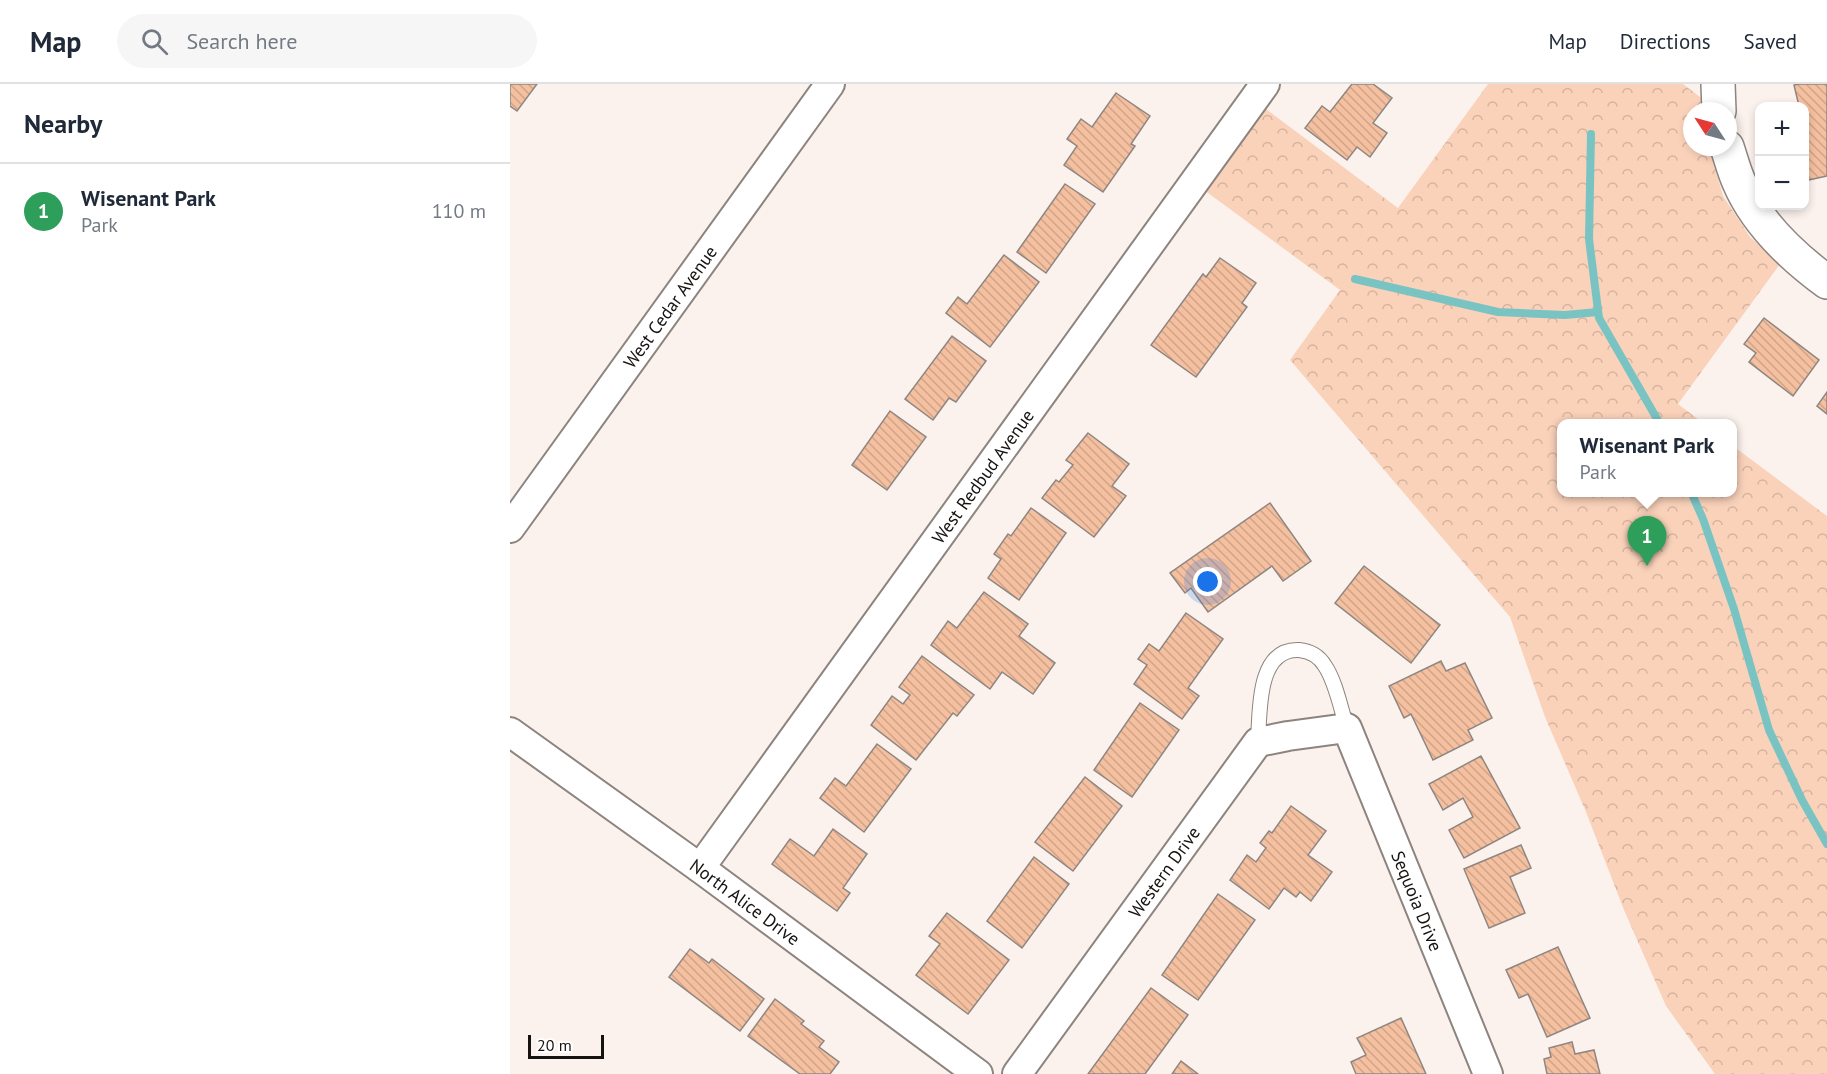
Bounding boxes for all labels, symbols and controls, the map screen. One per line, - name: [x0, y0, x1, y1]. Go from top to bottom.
- search box: [117, 14, 537, 68]
- text: Map: [30, 23, 81, 60]
- icon: search: [138, 25, 171, 58]
- text: Search here: [186, 27, 297, 55]
- text: Map: [1548, 28, 1587, 55]
- text: Directions: [1620, 28, 1711, 55]
- text: Saved: [1744, 28, 1797, 55]
- north arrow: [1683, 102, 1737, 156]
- map controls: [1755, 102, 1809, 210]
- button: +: [1755, 102, 1809, 156]
- text: Nearby: [24, 107, 102, 140]
- button: −: [1755, 156, 1809, 210]
- text: Wisenant Park: [81, 184, 216, 212]
- text: 1: [38, 198, 49, 224]
- text: 110 m: [432, 198, 486, 224]
- text: Park: [81, 212, 118, 238]
- street label: West Cedar Avenue: [618, 241, 722, 372]
- street label: West Redbud Avenue: [926, 404, 1039, 548]
- popup: [1557, 419, 1737, 497]
- text: Wisenant Park: [1580, 431, 1714, 459]
- text: Park: [1580, 459, 1616, 485]
- pin: 1: [1628, 516, 1666, 566]
- your location: [1193, 567, 1222, 596]
- street label: Western Drive: [1123, 822, 1205, 922]
- street label: Sequoia Drive: [1387, 847, 1448, 954]
- street label: North Alice Drive: [686, 853, 805, 950]
- scale bar: [528, 1032, 604, 1060]
- text: 20 m: [537, 1035, 572, 1055]

